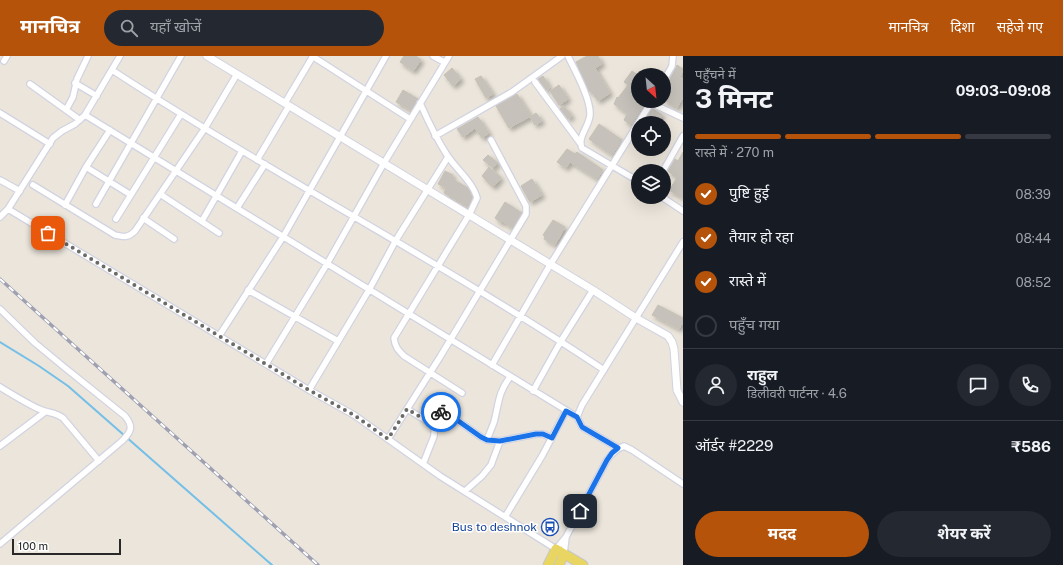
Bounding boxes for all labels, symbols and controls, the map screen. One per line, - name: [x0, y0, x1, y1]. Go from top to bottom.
- search box: [104, 10, 384, 46]
- text: मानचित्र: [20, 15, 80, 37]
- icon: search: [118, 17, 140, 39]
- text: यहाँ खोजें: [150, 18, 201, 35]
- text: मानचित्र: [888, 19, 928, 35]
- text: दिशा: [950, 19, 975, 35]
- text: सहेजे गए: [997, 19, 1043, 35]
- text: पहुँचने में: [695, 67, 736, 82]
- north arrow: [631, 68, 671, 108]
- map controls: [631, 68, 671, 204]
- text: 09:03–09:08: [956, 82, 1051, 99]
- text: 3 मिनट: [695, 83, 773, 114]
- button: locate: [631, 116, 671, 156]
- text: रास्ते में · 270 m: [695, 145, 774, 160]
- button: layers: [631, 164, 671, 204]
- icon: check: [695, 183, 717, 205]
- text: पुष्टि हुई: [729, 184, 769, 201]
- text: 08:39: [1016, 187, 1051, 202]
- pin: [31, 216, 65, 250]
- icon: bag: [37, 222, 59, 244]
- icon: check: [695, 227, 717, 249]
- text: तैयार हो रहा: [729, 228, 793, 245]
- text: 08:44: [1016, 231, 1051, 246]
- icon: check: [695, 271, 717, 293]
- text: रास्ते में: [729, 272, 766, 289]
- text: 08:52: [1016, 275, 1051, 290]
- text: पहुँच गया: [729, 316, 780, 333]
- button: person: [695, 364, 737, 406]
- button: chat: [957, 364, 999, 406]
- button: phone: [1009, 364, 1051, 406]
- text: राहुल: [747, 366, 778, 383]
- text: डिलीवरी पार्टनर · 4.6: [747, 386, 847, 401]
- courier: [421, 392, 461, 432]
- icon: bike: [430, 401, 452, 423]
- text: ऑर्डर #2229: [695, 437, 773, 454]
- text: ₹586: [1011, 438, 1051, 455]
- pin: [563, 494, 597, 528]
- icon: home: [569, 500, 591, 522]
- button: मदद: [695, 511, 869, 557]
- button: शेयर करें: [877, 511, 1051, 557]
- bus stop icon: Bus to deshnok: [540, 517, 560, 537]
- place label: Bus to deshnok: [452, 520, 537, 534]
- scale bar: [12, 537, 121, 556]
- text: 100 m: [18, 540, 48, 552]

